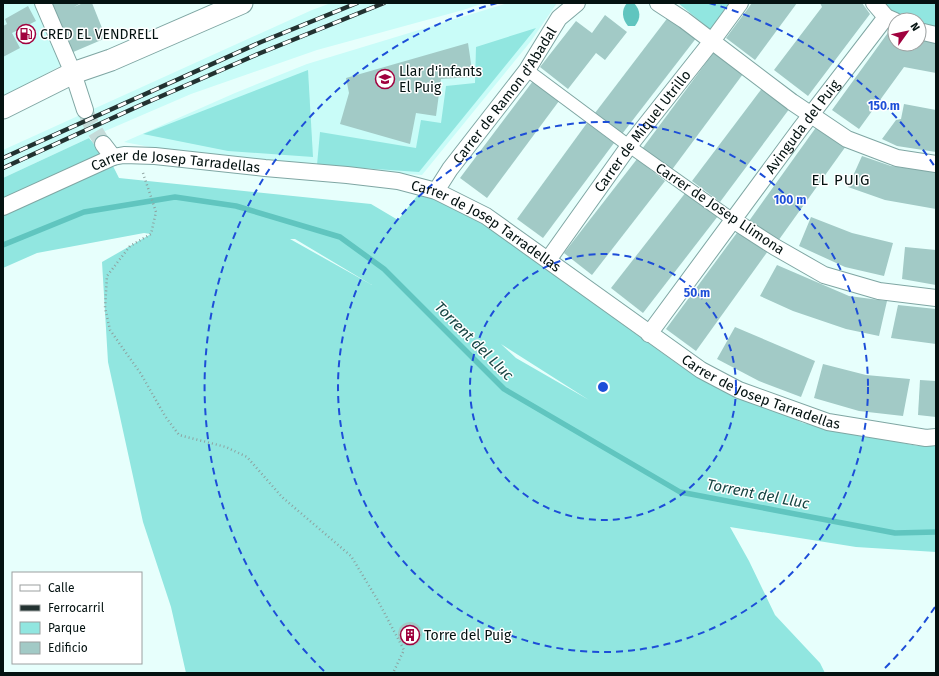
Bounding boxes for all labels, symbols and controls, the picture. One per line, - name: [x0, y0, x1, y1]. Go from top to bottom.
- north arrow: [887, 12, 927, 52]
- text: N: [908, 20, 922, 33]
- fuel station icon: CRED EL VENDRELL: [15, 23, 37, 45]
- street label: Carrer de Ramon d'Abadal: [449, 24, 560, 167]
- place label: CRED EL VENDRELL: [40, 26, 158, 43]
- place label: Llar d'infants El Puig: [399, 63, 482, 96]
- street label: Carrer de Miquel Utrillo: [591, 66, 694, 195]
- school or university icon: Llar d'infants El Puig: [374, 68, 396, 90]
- street label: Avinguda del Puig: [762, 76, 844, 177]
- text: 150 m: [868, 99, 900, 113]
- street label: Carrer de Josep Tarradellas: [88, 146, 261, 176]
- street label: Carrer de Josep Llimona: [652, 160, 788, 258]
- district label: EL PUIG: [811, 171, 871, 189]
- street label: Carrer de Josep Tarradellas: [409, 176, 565, 276]
- text: 100 m: [774, 193, 806, 207]
- text: 50 m: [684, 286, 710, 300]
- water label: Torrent del Lluc: [431, 298, 518, 385]
- street label: Carrer de Josep Tarradellas: [678, 351, 842, 432]
- centre of rings: [596, 380, 610, 394]
- water label: Torrent del Lluc: [705, 475, 812, 513]
- legend: [12, 572, 142, 664]
- text: Calle: [48, 581, 75, 595]
- text: Ferrocarril: [48, 601, 105, 615]
- text: Parque: [48, 621, 86, 635]
- building icon: Torre del Puig: [399, 624, 421, 646]
- place label: Torre del Puig: [424, 627, 512, 644]
- text: Edificio: [48, 641, 88, 655]

